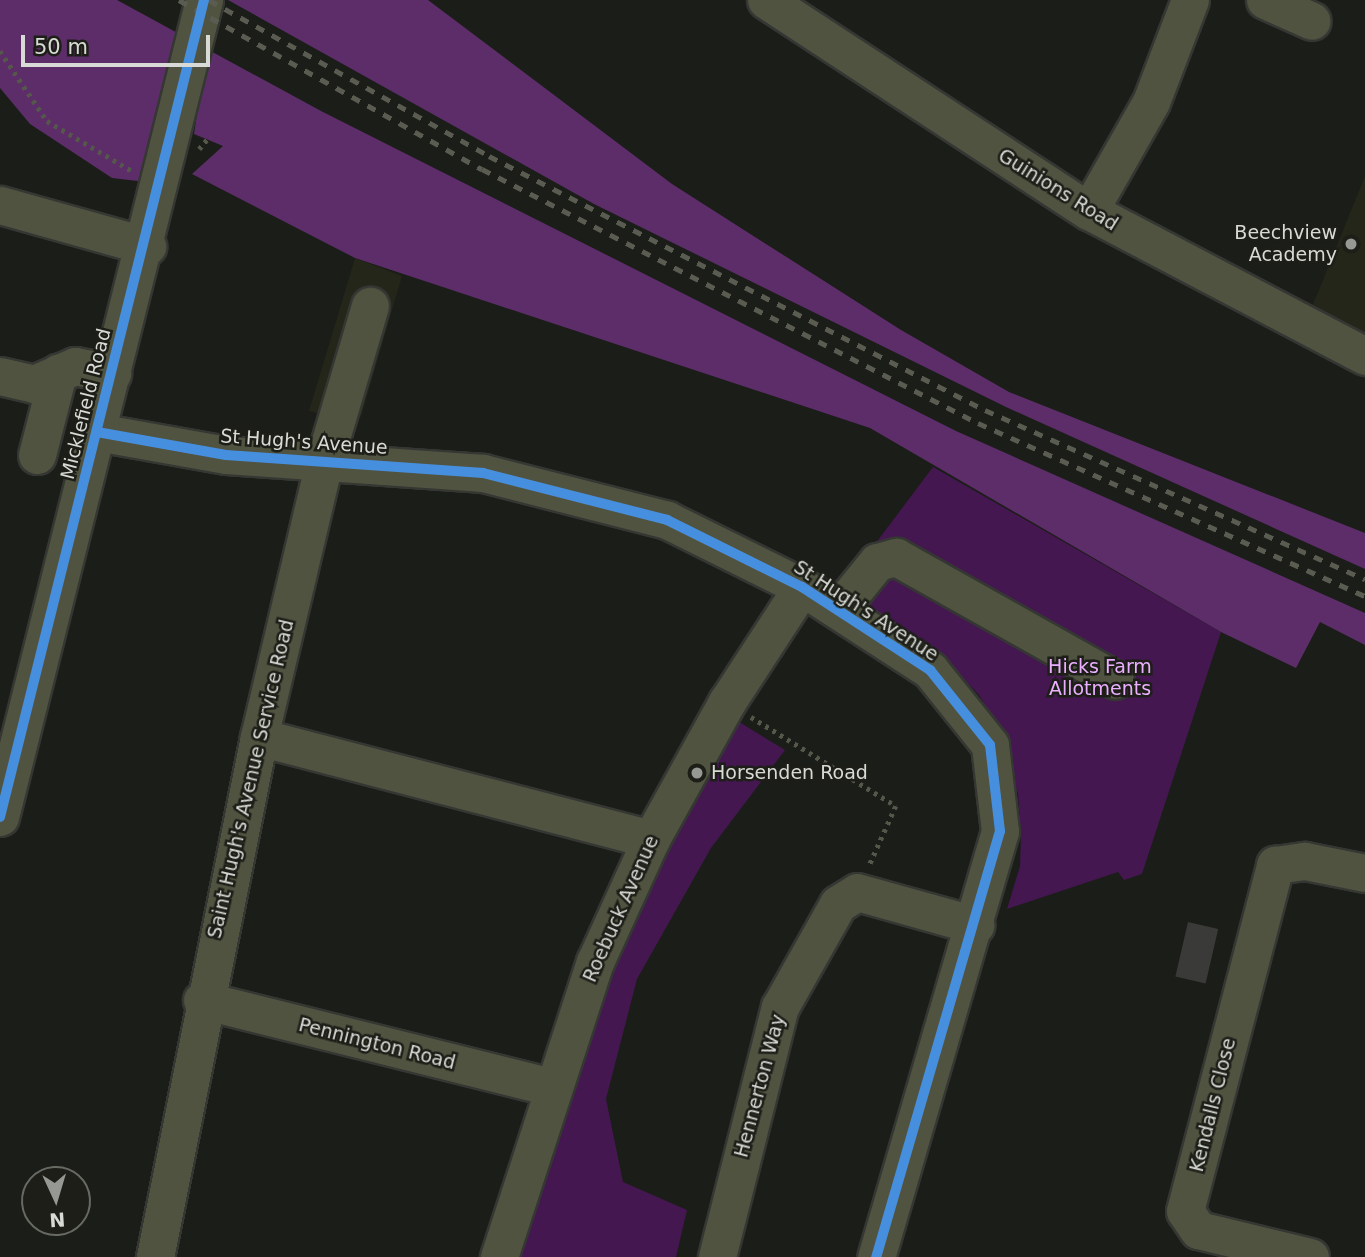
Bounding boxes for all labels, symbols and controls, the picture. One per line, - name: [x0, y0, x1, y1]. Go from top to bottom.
- scale bar: [24, 21, 214, 65]
- text: 50 m: [34, 35, 88, 59]
- street label: Guinions Road: [994, 144, 1122, 236]
- place label: Beechview Academy: [1234, 222, 1337, 266]
- marker: Beechview Academy: [1343, 236, 1359, 252]
- street label: Micklefield Road: [56, 326, 116, 482]
- street label: St Hugh's Avenue: [220, 425, 388, 459]
- street label: St Hugh's Avenue: [789, 556, 943, 666]
- street label: Saint Hugh's Avenue Service Road: [203, 617, 299, 941]
- park label: Hicks Farm Allotments: [1048, 656, 1152, 700]
- place label: Horsenden Road: [711, 762, 868, 784]
- marker: Horsenden Road: [689, 765, 705, 781]
- street label: Roebuck Avenue: [578, 832, 664, 986]
- street label: Hennerton Way: [730, 1012, 790, 1160]
- street label: Pennington Road: [296, 1013, 458, 1075]
- street label: Kendalls Close: [1185, 1036, 1241, 1174]
- north arrow: [21, 1166, 91, 1236]
- text: N: [49, 1208, 66, 1231]

